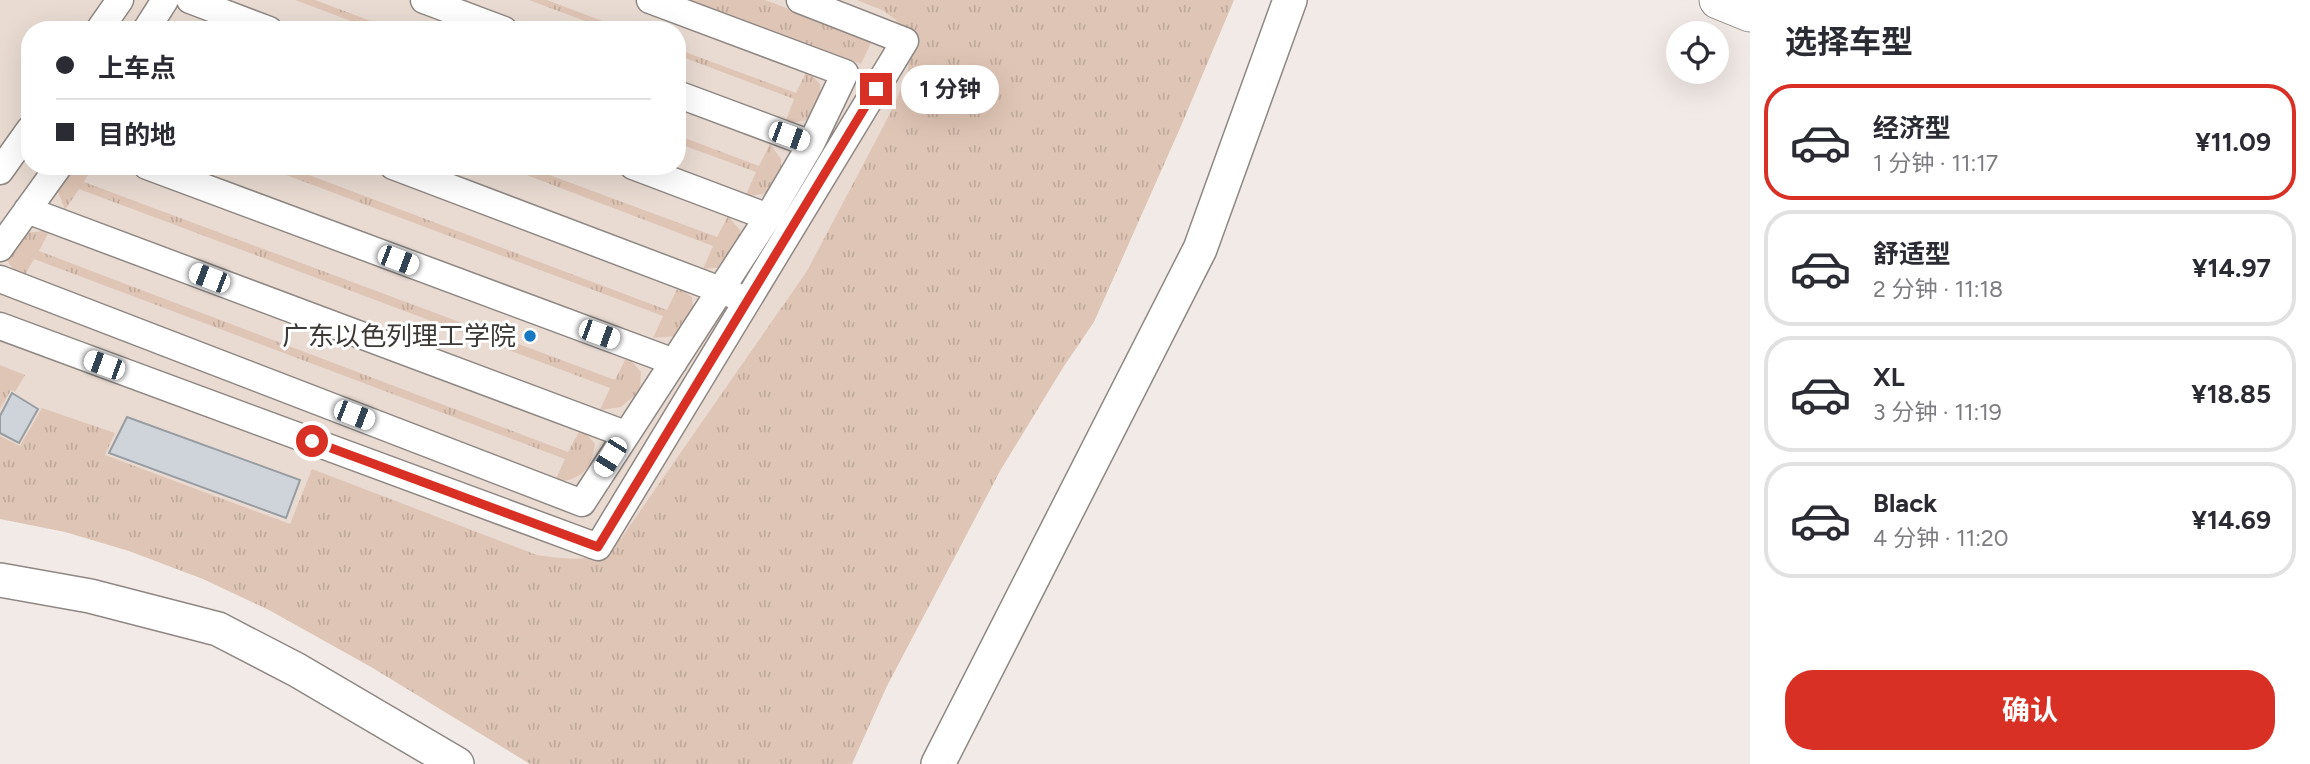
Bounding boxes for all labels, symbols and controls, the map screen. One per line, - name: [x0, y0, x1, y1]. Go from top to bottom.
- map controls: [1666, 21, 1729, 84]
- button: locate: [1666, 21, 1729, 84]
- text: 选择车型: [1785, 23, 1913, 61]
- text: 上车点: [98, 52, 176, 84]
- callout: 1 分钟: [900, 64, 998, 114]
- route end: [860, 73, 892, 105]
- text: 1 分钟: [919, 75, 981, 103]
- icon: car: [1789, 111, 1852, 174]
- text: 经济型: [1873, 112, 1951, 144]
- text: 目的地: [98, 119, 176, 151]
- car: [766, 119, 813, 153]
- text: ¥11.09: [2195, 126, 2271, 158]
- text: 1 分钟 · 11:17: [1873, 149, 1998, 177]
- icon: car: [1789, 237, 1852, 300]
- text: 舒适型: [1873, 238, 1951, 270]
- car: [375, 243, 422, 277]
- text: ¥14.97: [2192, 252, 2271, 284]
- car: [186, 261, 233, 295]
- text: 2 分钟 · 11:18: [1873, 275, 2003, 303]
- car: [576, 317, 623, 351]
- place label: 广东以色列理工学院: [282, 320, 516, 352]
- marker: 广东以色列理工学院: [522, 328, 538, 344]
- car: [81, 348, 128, 382]
- text: XL: [1873, 361, 1905, 393]
- icon: car: [1789, 363, 1852, 426]
- text: ¥18.85: [2191, 378, 2271, 410]
- car: [331, 398, 378, 432]
- text: 3 分钟 · 11:19: [1873, 398, 2002, 426]
- route start: [296, 425, 328, 457]
- car: [590, 434, 631, 480]
- text: Black: [1873, 487, 1937, 519]
- icon: car: [1789, 489, 1852, 552]
- text: ¥14.69: [2191, 504, 2271, 536]
- text: 4 分钟 · 11:20: [1873, 524, 2009, 552]
- button: 确认: [1785, 670, 2275, 750]

